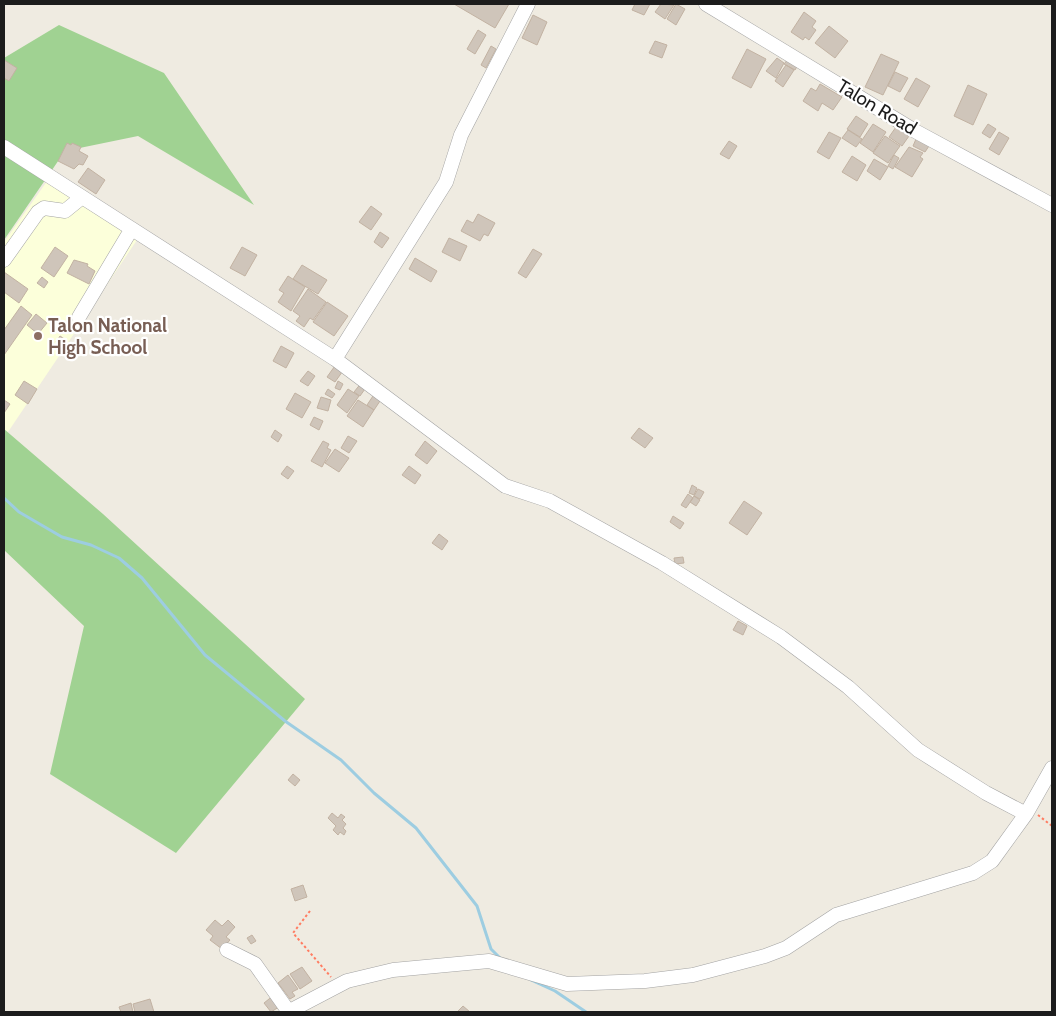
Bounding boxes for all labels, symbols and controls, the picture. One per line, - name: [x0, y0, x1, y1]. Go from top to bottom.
- street label: Talon Road: [833, 74, 921, 140]
- place label: Talon National High School: [48, 314, 167, 359]
- marker: Talon National High School: [32, 330, 44, 342]

